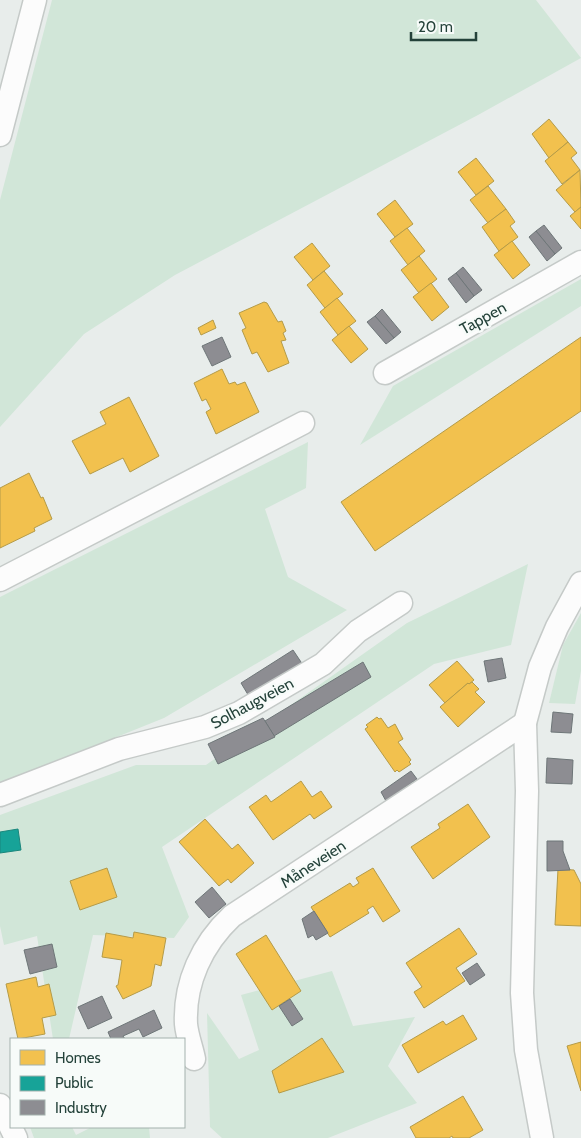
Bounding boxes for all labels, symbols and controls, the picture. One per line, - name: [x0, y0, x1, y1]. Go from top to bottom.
- scale bar: [411, 10, 476, 42]
- text: 20 m: [418, 18, 453, 36]
- street label: Tappen: [456, 298, 510, 338]
- street label: Solhaugveien: [207, 673, 297, 733]
- street label: Måneveien: [277, 836, 349, 892]
- legend: [10, 1038, 185, 1128]
- text: Homes: [55, 1049, 101, 1067]
- text: Public: [55, 1074, 93, 1092]
- text: Industry: [55, 1099, 107, 1117]

